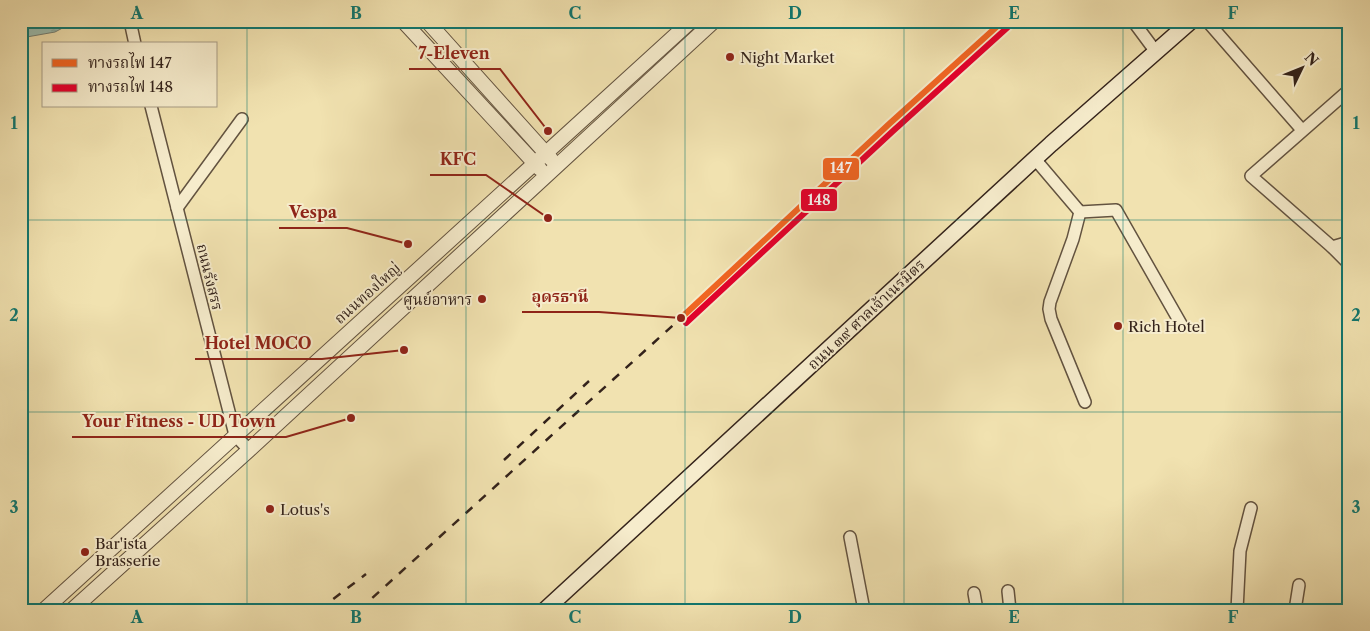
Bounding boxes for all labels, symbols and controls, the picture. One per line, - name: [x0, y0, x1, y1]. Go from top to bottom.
- text: A: [130, 3, 144, 23]
- text: B: [350, 3, 362, 23]
- text: C: [569, 3, 581, 23]
- text: D: [788, 3, 802, 23]
- text: E: [1008, 3, 1020, 23]
- text: F: [1228, 3, 1239, 23]
- callout: 7-Eleven: [409, 38, 500, 69]
- legend: [42, 42, 218, 108]
- north arrow: [1278, 42, 1328, 92]
- text: 7-Eleven: [418, 43, 490, 63]
- place label: Night Market: [740, 48, 835, 67]
- text: N: [1301, 49, 1322, 70]
- marker: Night Market: [724, 51, 736, 63]
- text: ทางรถไฟ 147: [88, 52, 172, 72]
- text: ทางรถไฟ 148: [88, 76, 173, 96]
- text: 1: [10, 113, 18, 133]
- text: 1: [1352, 113, 1360, 133]
- callout: KFC: [430, 144, 486, 175]
- text: KFC: [440, 149, 476, 169]
- line badge: 147: [822, 157, 860, 181]
- text: 147: [830, 159, 853, 177]
- line badge: 148: [800, 188, 838, 212]
- text: 148: [807, 191, 831, 209]
- callout: Vespa: [279, 197, 347, 228]
- text: Vespa: [288, 202, 338, 222]
- street label: ถนนรังสรร: [193, 242, 227, 312]
- street label: ถนน ๓๙ ศาลเจ้าเนรมิตร: [803, 255, 929, 373]
- street label: ถนนทองใหญ่: [329, 257, 404, 328]
- callout: อุดรธานี: [522, 281, 599, 312]
- text: อุดรธานี: [532, 286, 589, 308]
- place label: ศูนย์อาหาร: [403, 290, 472, 310]
- marker: ศูนย์อาหาร: [476, 293, 488, 305]
- text: 2: [9, 305, 19, 325]
- text: 2: [1351, 305, 1361, 325]
- place label: Rich Hotel: [1128, 317, 1205, 336]
- marker: Rich Hotel: [1112, 320, 1124, 332]
- callout: Hotel MOCO: [195, 328, 322, 359]
- text: Hotel MOCO: [204, 333, 312, 353]
- callout: Your Fitness - UD Town: [72, 406, 286, 437]
- text: Your Fitness - UD Town: [81, 411, 276, 431]
- text: 3: [9, 497, 19, 517]
- text: 3: [1351, 497, 1361, 517]
- place label: Lotus's: [280, 500, 330, 519]
- marker: Lotus's: [264, 503, 276, 515]
- place label: Bar'ista Brasserie: [95, 534, 160, 570]
- marker: Bar'ista Brasserie: [79, 546, 91, 558]
- text: A: [130, 607, 144, 627]
- text: B: [350, 607, 362, 627]
- text: C: [569, 607, 581, 627]
- text: D: [788, 607, 802, 627]
- text: E: [1008, 607, 1020, 627]
- text: F: [1228, 607, 1239, 627]

